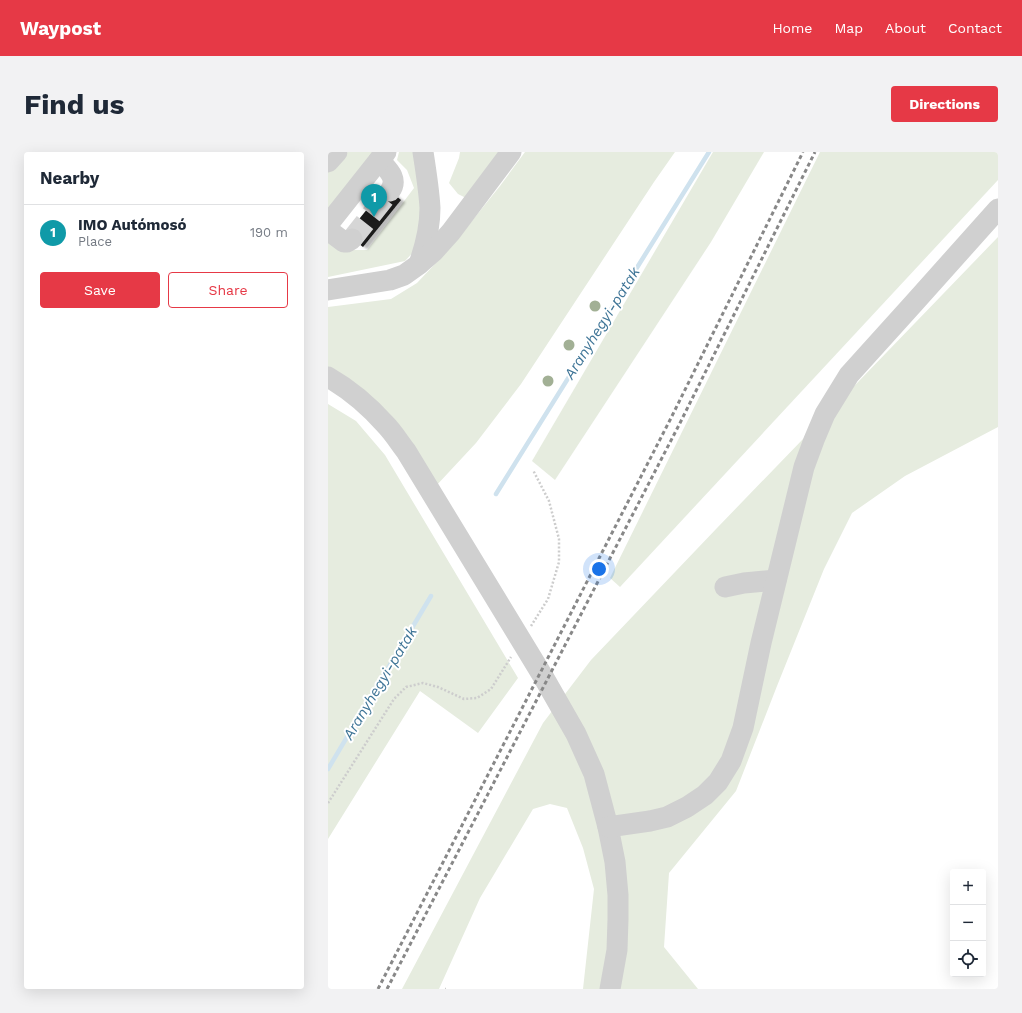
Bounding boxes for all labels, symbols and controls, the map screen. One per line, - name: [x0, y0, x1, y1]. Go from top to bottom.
- text: Waypost: [20, 17, 101, 40]
- text: Home: [772, 20, 812, 36]
- text: Map: [834, 20, 863, 36]
- text: About: [885, 20, 926, 36]
- text: Contact: [948, 20, 1002, 36]
- button: Directions: [891, 86, 998, 122]
- text: Find us: [24, 88, 124, 121]
- text: Nearby: [40, 168, 99, 188]
- pin: 1: [361, 184, 387, 217]
- text: IMO Autómosó: [78, 216, 186, 234]
- text: 1: [50, 225, 56, 240]
- text: 190 m: [250, 225, 288, 240]
- text: Place: [78, 234, 112, 249]
- water label: Aranyhegyi-patak: [560, 263, 644, 383]
- button: Save: [40, 272, 160, 308]
- button: Share: [168, 272, 288, 308]
- your location: [589, 559, 609, 579]
- water label: Aranyhegyi-patak: [339, 623, 421, 744]
- map controls: [950, 869, 986, 977]
- button: +: [950, 869, 986, 905]
- button: −: [950, 905, 986, 941]
- button: locate: [950, 941, 986, 977]

